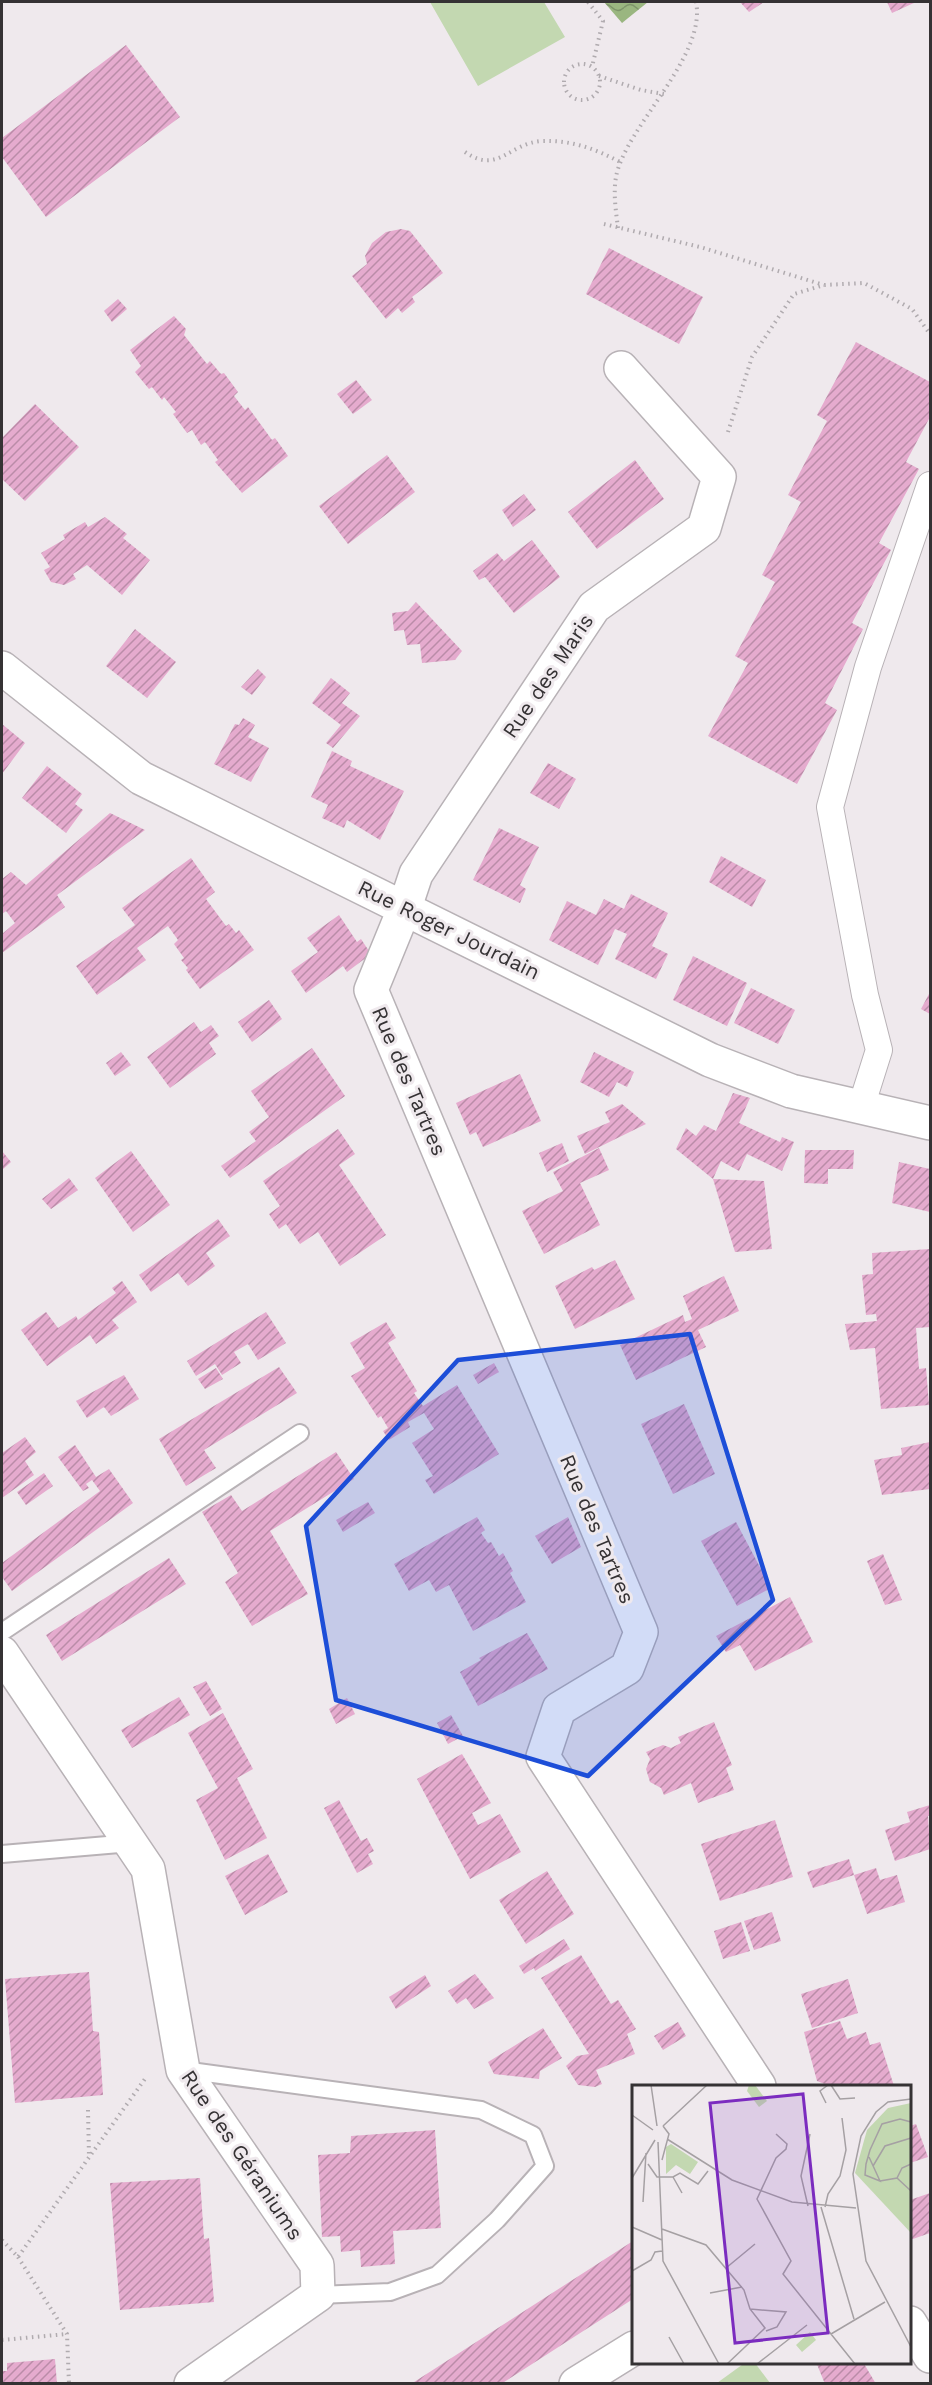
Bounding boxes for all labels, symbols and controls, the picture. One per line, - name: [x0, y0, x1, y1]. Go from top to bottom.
- street label: Rue des Maris: [497, 609, 598, 743]
- street label: Rue Roger Jourdain: [354, 875, 544, 984]
- street label: Rue des Tartres: [367, 1003, 452, 1159]
- street label: Rue des Tartres: [555, 1451, 640, 1607]
- street label: Rue des Géraniums: [176, 2065, 309, 2244]
- inset map: [632, 2085, 911, 2364]

